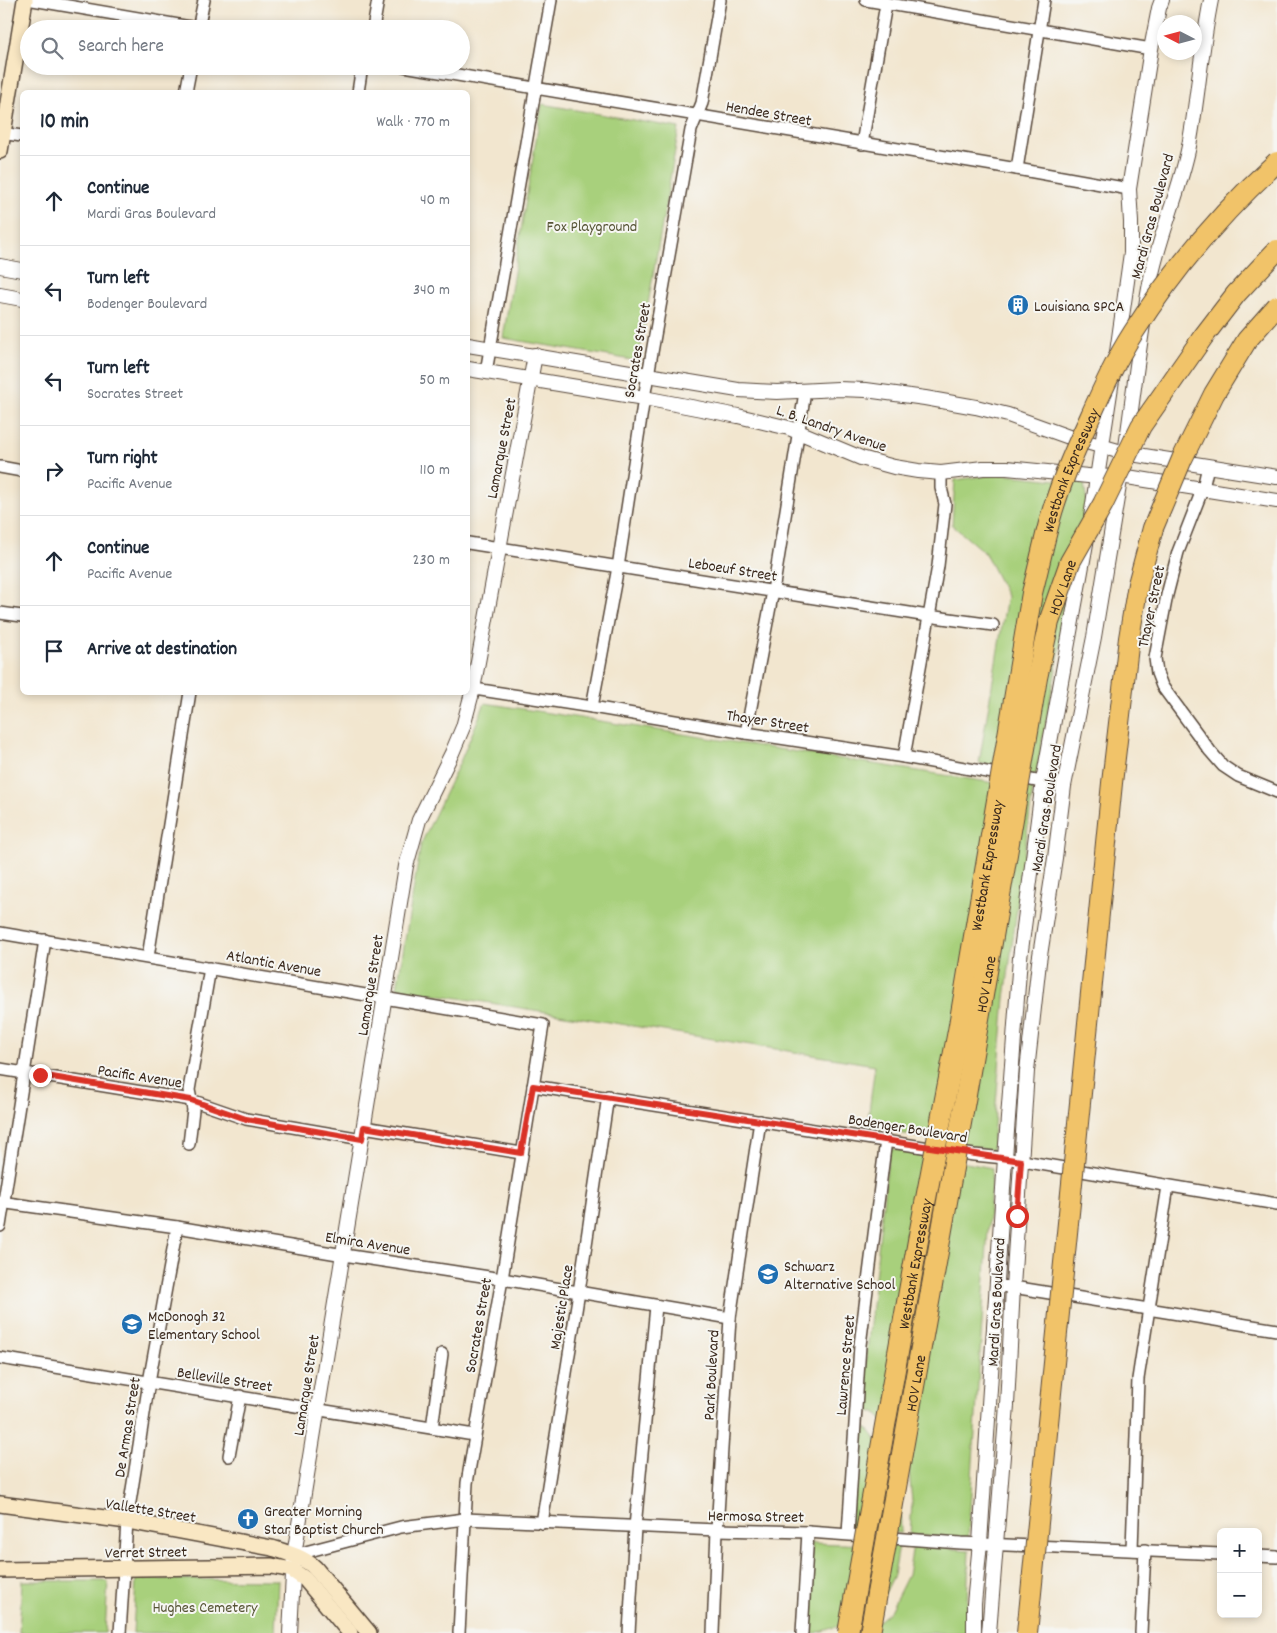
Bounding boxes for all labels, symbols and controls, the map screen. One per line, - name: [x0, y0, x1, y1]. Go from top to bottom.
- north arrow: [1157, 15, 1202, 60]
- search box: [20, 20, 470, 75]
- icon: search: [38, 34, 66, 62]
- text: Search here: [78, 34, 164, 61]
- street label: Hendee Street: [724, 96, 813, 133]
- text: 10 min: [40, 108, 89, 138]
- text: Walk · 770 m: [376, 111, 450, 134]
- street label: Mardi Gras Boulevard: [1126, 151, 1181, 282]
- text: Continue: [87, 176, 149, 203]
- icon: ahead: [40, 187, 68, 215]
- text: 40 m: [420, 189, 450, 212]
- text: Mardi Gras Boulevard: [87, 203, 216, 226]
- park label: Fox Playground: [547, 216, 637, 239]
- text: Turn left: [87, 266, 150, 293]
- icon: left: [40, 277, 68, 305]
- text: 340 m: [413, 279, 450, 302]
- text: Bodenger Boulevard: [87, 293, 207, 316]
- building icon: Louisiana SPCA: [1006, 293, 1030, 317]
- place label: Louisiana SPCA: [1034, 296, 1124, 319]
- street label: Socrates Street: [619, 301, 658, 400]
- text: Turn left: [87, 356, 150, 383]
- icon: left: [40, 367, 68, 395]
- text: 50 m: [419, 369, 450, 392]
- text: Socrates Street: [87, 383, 183, 406]
- street label: Lamarque Street: [481, 396, 523, 501]
- street label: L. B. Landry Avenue: [773, 400, 890, 459]
- street label: Westbank Expressway: [1038, 405, 1107, 536]
- text: Turn right: [87, 446, 158, 473]
- icon: right: [40, 457, 68, 485]
- text: 110 m: [420, 459, 450, 482]
- text: Pacific Avenue: [87, 473, 172, 496]
- text: Continue: [87, 536, 149, 563]
- icon: ahead: [40, 547, 68, 575]
- text: 230 m: [413, 549, 450, 572]
- street label: Leboeuf Street: [686, 552, 779, 589]
- street label: HOV Lane: [1043, 557, 1084, 619]
- text: Pacific Avenue: [87, 563, 172, 586]
- street label: Thayer Street: [1133, 563, 1172, 650]
- icon: arrive: [40, 637, 68, 665]
- text: Arrive at destination: [87, 637, 237, 664]
- street label: Thayer Street: [725, 705, 811, 740]
- street label: Mardi Gras Boulevard: [1026, 743, 1069, 874]
- street label: Westbank Expressway: [966, 798, 1011, 933]
- street label: Lamarque Street: [352, 933, 391, 1038]
- street label: Atlantic Avenue: [224, 945, 323, 984]
- street label: HOV Lane: [971, 954, 1003, 1015]
- street label: Pacific Avenue: [96, 1059, 184, 1096]
- route end: [29, 1064, 52, 1087]
- street label: Bodenger Boulevard: [846, 1109, 969, 1150]
- street label: Westbank Expressway: [893, 1197, 940, 1331]
- route start: [1006, 1205, 1029, 1228]
- street label: Elmira Avenue: [323, 1226, 412, 1263]
- street label: Mardi Gras Boulevard: [983, 1237, 1012, 1367]
- place label: Schwarz Alternative School: [784, 1256, 896, 1297]
- school or university icon: Schwarz Alternative School: [756, 1262, 780, 1286]
- street label: Majestic Place: [544, 1263, 581, 1352]
- street label: Socrates Street: [460, 1276, 499, 1375]
- place label: McDonogh 32 Elementary School: [148, 1306, 260, 1347]
- school or university icon: McDonogh 32 Elementary School: [120, 1312, 144, 1336]
- street label: Lawrence Street: [831, 1314, 862, 1416]
- street label: Park Boulevard: [699, 1329, 726, 1421]
- street label: Lamarque Street: [288, 1333, 327, 1438]
- street label: HOV Lane: [901, 1353, 933, 1414]
- street label: Belleville Street: [175, 1362, 274, 1399]
- street label: De Armas Street: [109, 1375, 148, 1479]
- street label: Vallette Street: [104, 1493, 198, 1530]
- place label: Greater Morning Star Baptist Church: [264, 1501, 384, 1542]
- street label: Hermosa Street: [708, 1505, 804, 1530]
- church icon: Greater Morning Star Baptist Church: [236, 1507, 260, 1531]
- map controls: [1217, 1528, 1262, 1618]
- button: +: [1217, 1528, 1262, 1573]
- street label: Verret Street: [105, 1541, 187, 1566]
- button: −: [1217, 1573, 1262, 1618]
- park label: Hughes Cemetery: [152, 1597, 258, 1620]

